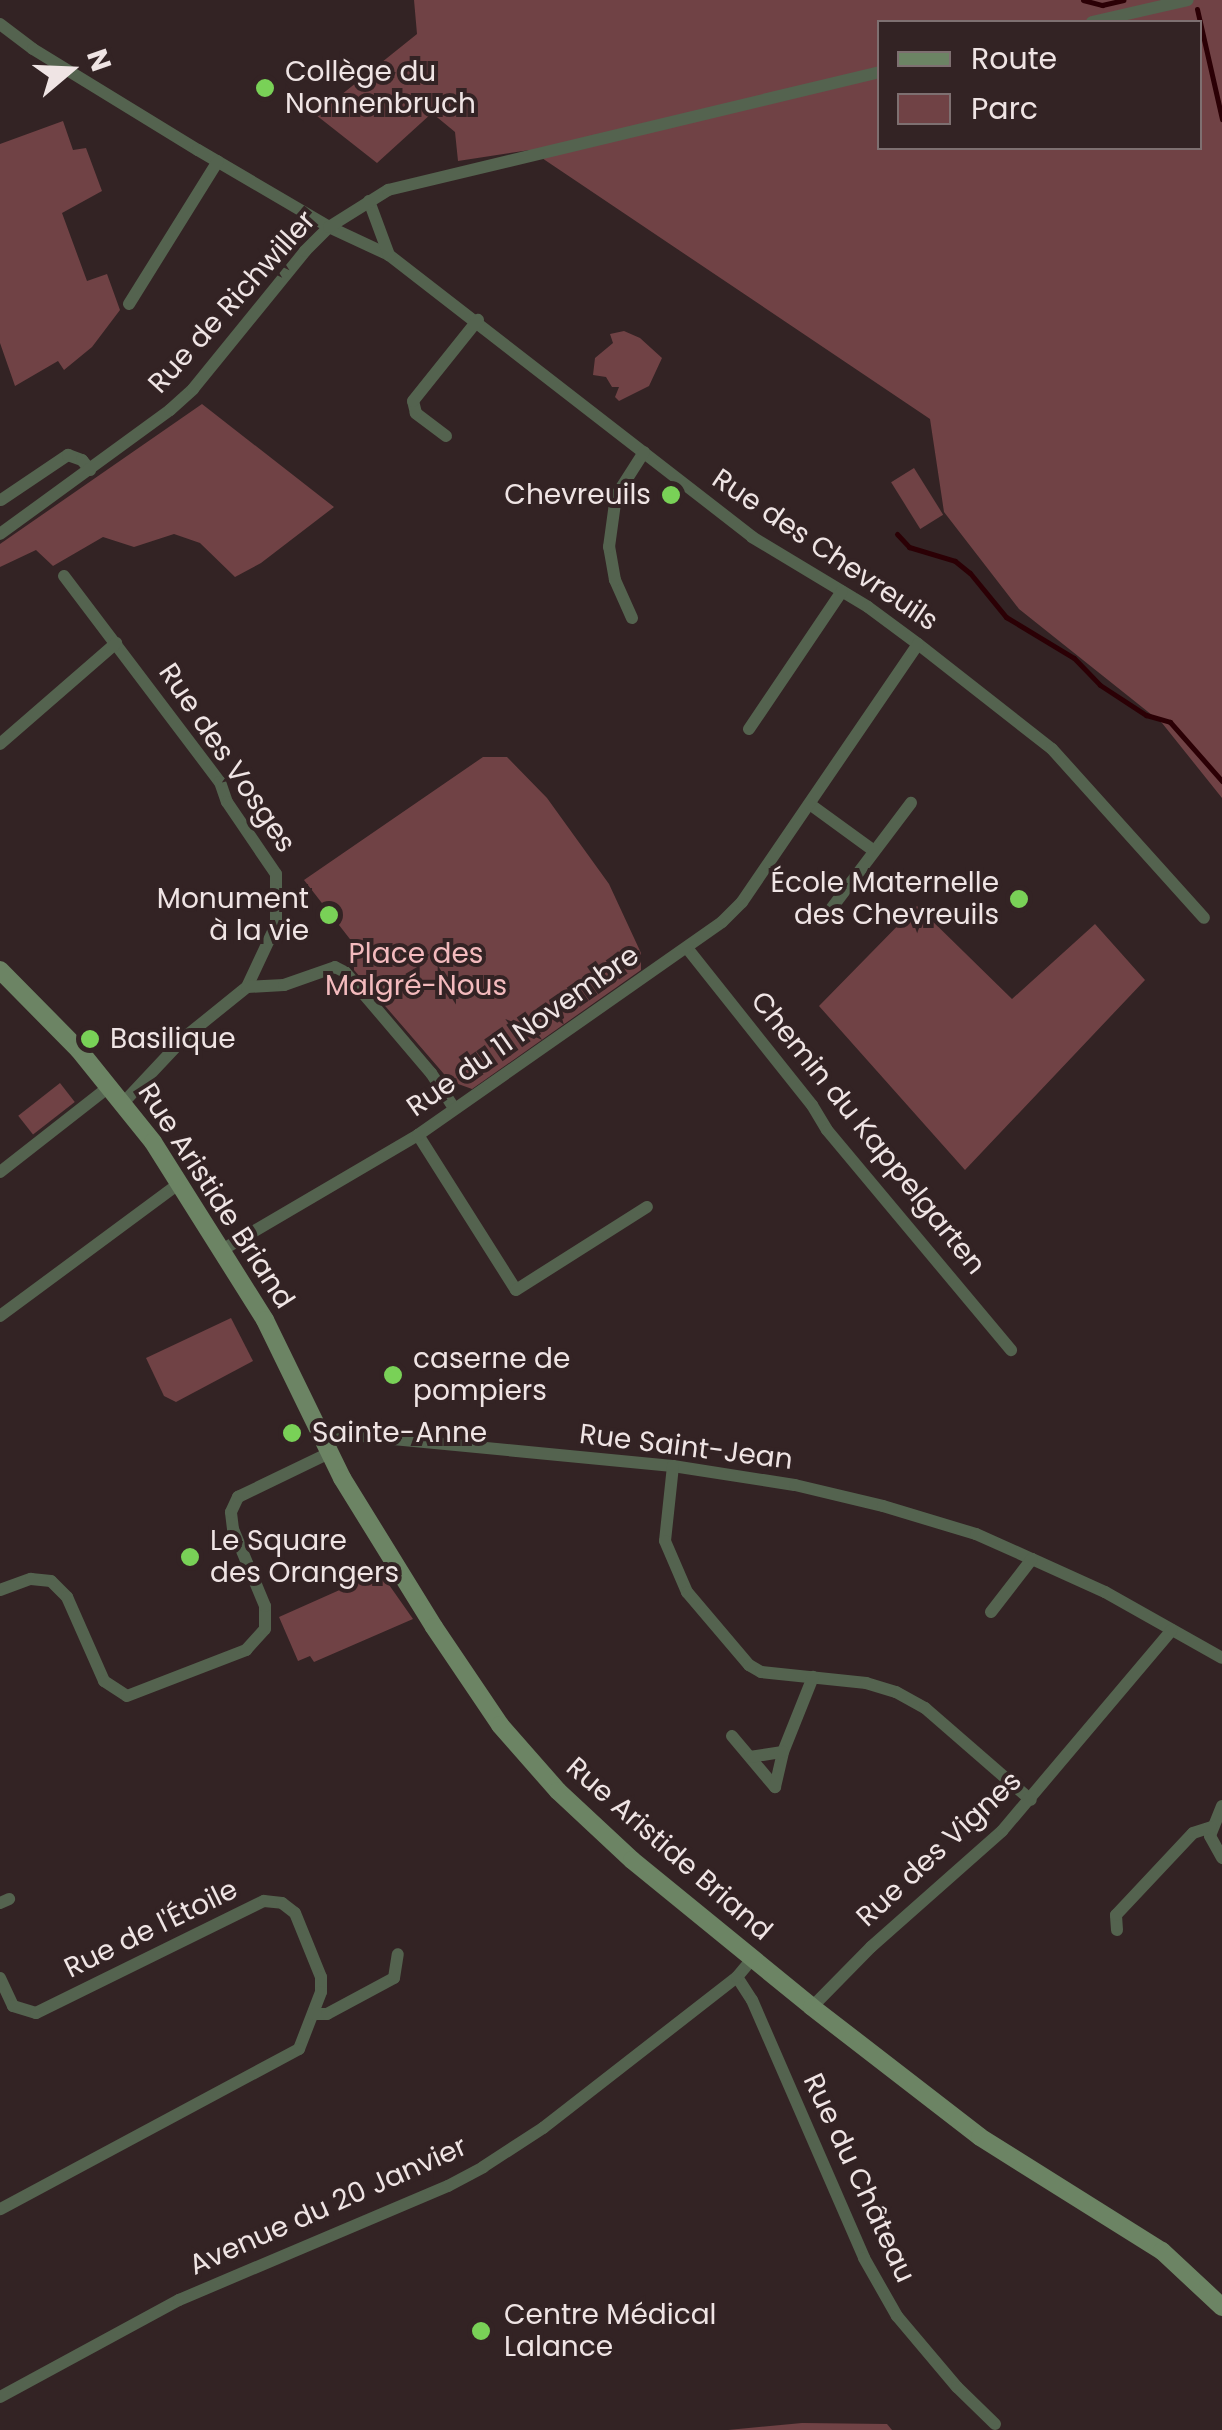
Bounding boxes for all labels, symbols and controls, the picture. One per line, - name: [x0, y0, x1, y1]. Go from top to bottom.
- north arrow: [20, 20, 120, 120]
- legend: [877, 20, 1202, 150]
- text: Route: [971, 37, 1057, 80]
- text: N: [77, 44, 121, 76]
- place label: Collège du Nonnenbruch: [285, 55, 476, 121]
- marker: Collège du Nonnenbruch: [254, 77, 276, 99]
- text: Parc: [971, 87, 1038, 130]
- street label: Rue de Richwiller: [141, 204, 323, 400]
- street label: Rue des Chevreuils: [706, 462, 944, 638]
- place label: Chevreuils: [504, 478, 651, 512]
- marker: Chevreuils: [660, 484, 682, 506]
- street label: Rue des Vosges: [151, 657, 303, 859]
- place label: École Maternelle des Chevreuils: [771, 866, 999, 932]
- place label: Monument à la vie: [157, 882, 309, 948]
- marker: École Maternelle des Chevreuils: [1008, 888, 1030, 910]
- marker: Monument à la vie: [318, 904, 340, 926]
- park label: Place des Malgré-Nous: [325, 937, 507, 1003]
- street label: Rue du 11 Novembre: [400, 938, 646, 1124]
- street label: Chemin du Kappelgarten: [744, 985, 992, 1281]
- place label: Basilique: [110, 1022, 236, 1056]
- marker: Basilique: [79, 1028, 101, 1050]
- street label: Rue Aristide Briand: [131, 1077, 301, 1315]
- place label: caserne de pompiers: [413, 1342, 570, 1408]
- marker: caserne de pompiers: [382, 1364, 404, 1386]
- place label: Sainte-Anne: [312, 1416, 487, 1450]
- street label: Rue Saint-Jean: [577, 1417, 795, 1477]
- marker: Sainte-Anne: [281, 1422, 303, 1444]
- place label: Le Square des Orangers: [210, 1524, 399, 1590]
- marker: Le Square des Orangers: [179, 1546, 201, 1568]
- street label: Rue Aristide Briand: [559, 1750, 779, 1948]
- street label: Rue des Vignes: [850, 1764, 1028, 1934]
- street label: Rue de l'Étoile: [59, 1873, 243, 1985]
- street label: Rue du Château: [796, 2068, 922, 2288]
- street label: Avenue du 20 Janvier: [184, 2130, 472, 2282]
- place label: Centre Médical Lalance: [504, 2298, 716, 2364]
- marker: Centre Médical Lalance: [468, 2318, 494, 2344]

